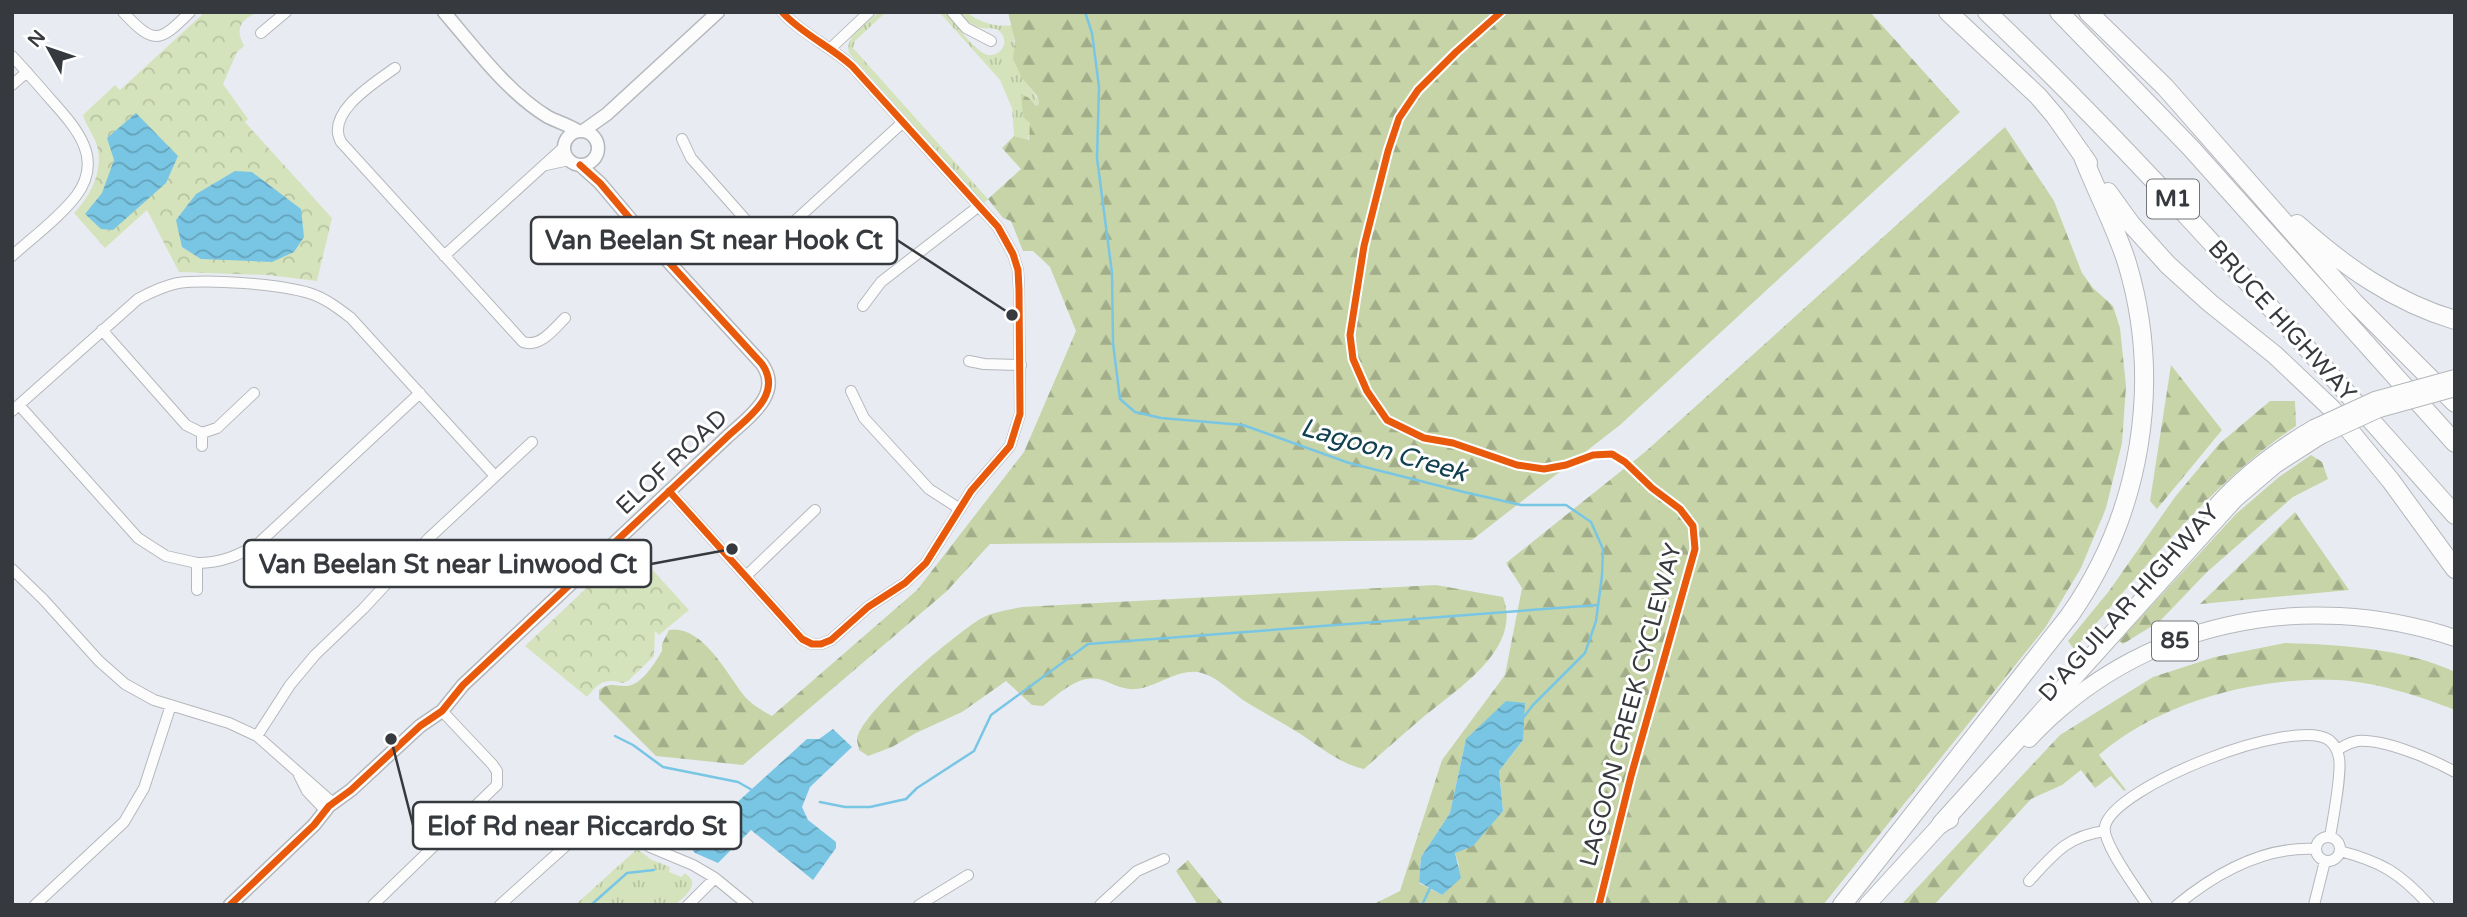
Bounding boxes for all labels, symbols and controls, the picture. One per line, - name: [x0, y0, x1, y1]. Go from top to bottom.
- north arrow: [14, 14, 84, 84]
- text: N: [23, 26, 50, 52]
- road number: M1: [2147, 180, 2199, 218]
- callout: Van Beelan St near Hook Ct: [531, 217, 897, 264]
- text: Van Beelan St near Hook Ct: [545, 225, 883, 256]
- street label: BRUCE HIGHWAY: [2202, 234, 2362, 408]
- street label: ELOF ROAD: [610, 403, 734, 521]
- water label: Lagoon Creek: [1297, 411, 1472, 489]
- street label: D'AGUILAR HIGHWAY: [2033, 498, 2225, 708]
- callout: Van Beelan St near Linwood Ct: [244, 540, 651, 587]
- street label: LAGOON CREEK CYCLEWAY: [1574, 540, 1688, 870]
- text: Van Beelan St near Linwood Ct: [259, 549, 637, 580]
- road number: 85: [2152, 622, 2198, 660]
- callout: Elof Rd near Riccardo St: [413, 802, 741, 849]
- text: Elof Rd near Riccardo St: [427, 811, 727, 842]

